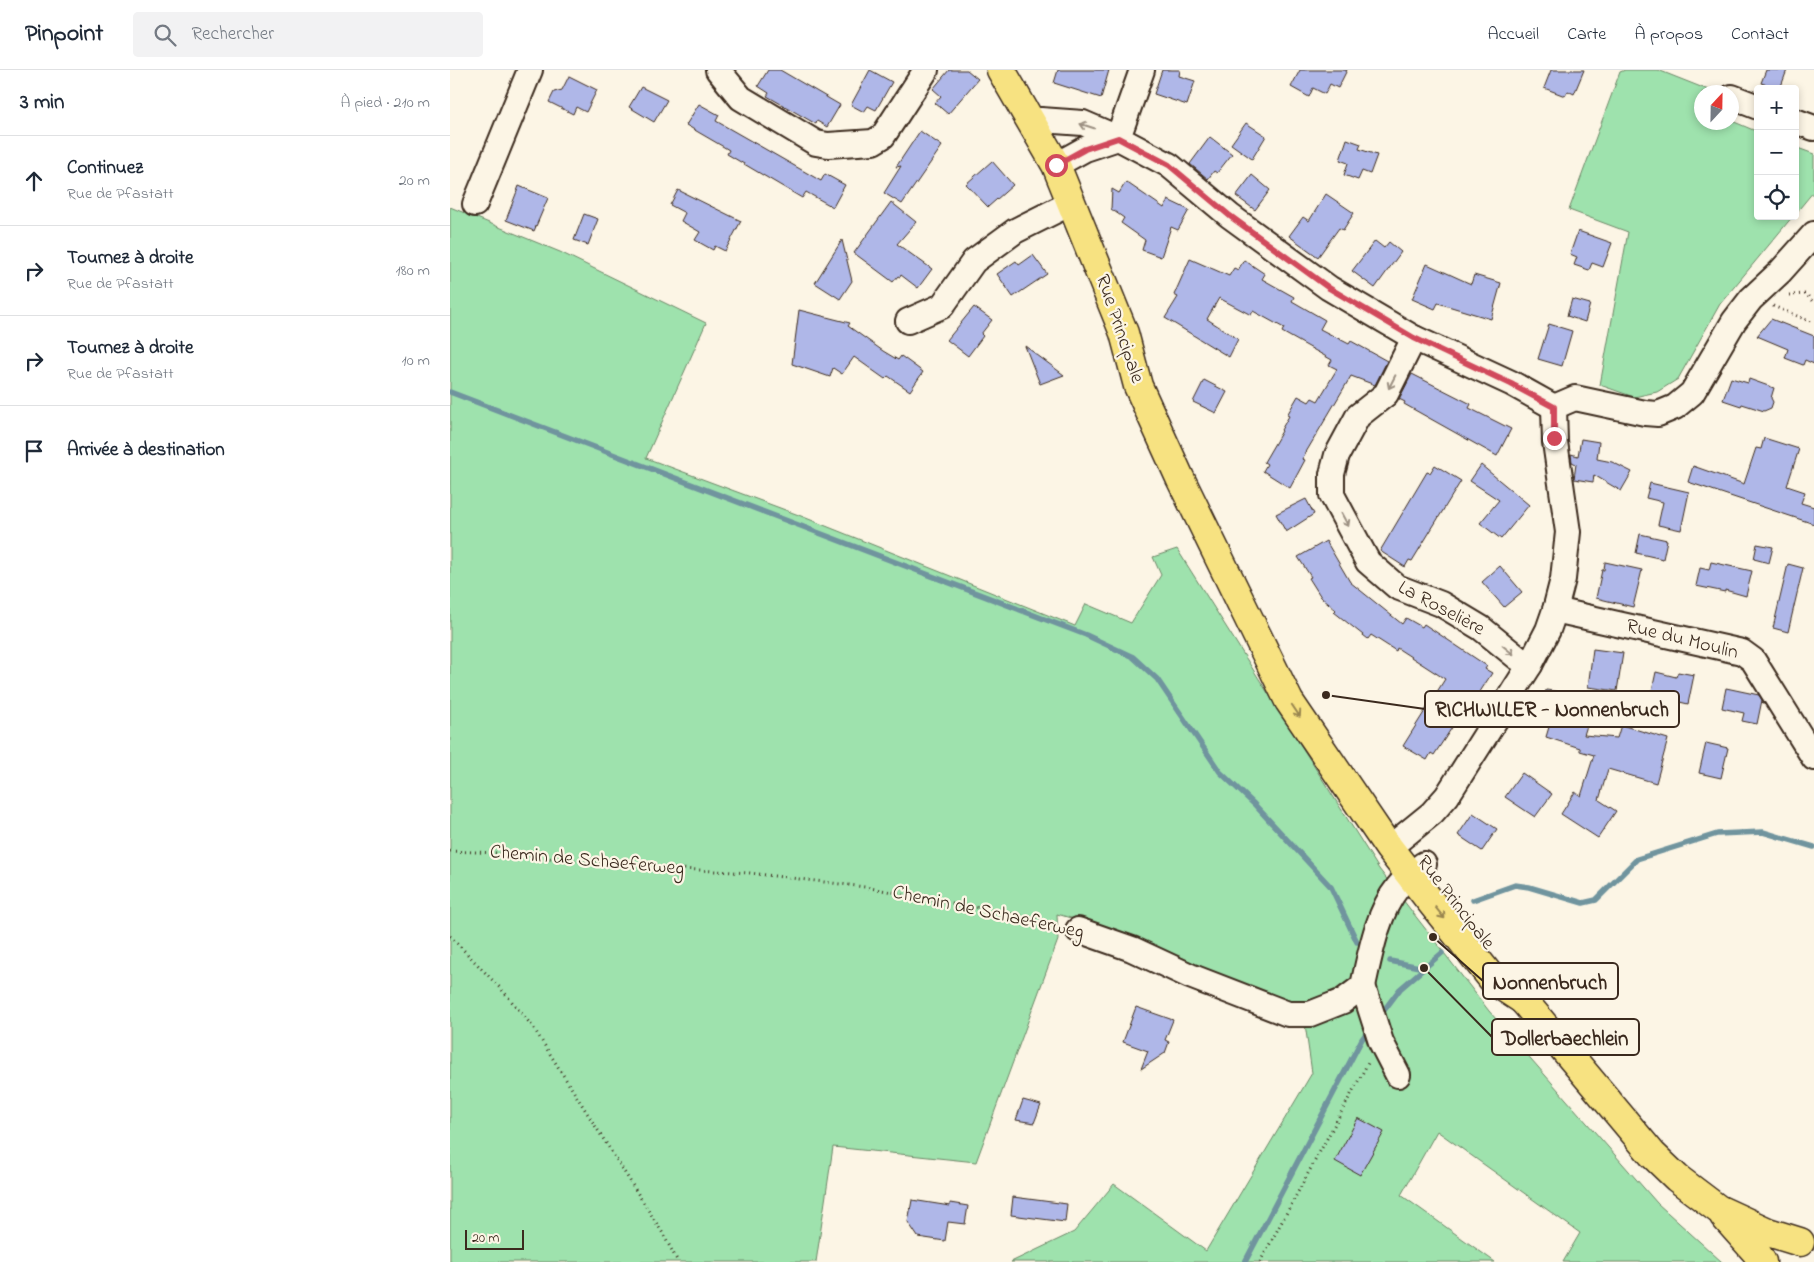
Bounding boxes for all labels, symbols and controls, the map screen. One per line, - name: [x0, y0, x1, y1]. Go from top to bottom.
- search box: [133, 12, 483, 57]
- text: Pinpoint: [25, 17, 103, 52]
- icon: search: [151, 21, 179, 49]
- text: Rechercher: [191, 21, 274, 48]
- text: Accueil: [1487, 22, 1539, 48]
- text: Carte: [1567, 22, 1606, 48]
- text: À propos: [1634, 22, 1703, 48]
- text: Contact: [1731, 22, 1789, 48]
- north arrow: [1694, 85, 1739, 130]
- map controls: [1754, 85, 1799, 220]
- button: +: [1754, 85, 1799, 130]
- text: 3 min: [20, 88, 64, 118]
- text: À pied · 210 m: [341, 91, 430, 115]
- one-way arrow: [1079, 120, 1095, 130]
- button: −: [1754, 130, 1799, 175]
- route start: [1045, 154, 1068, 177]
- text: Continuez: [67, 155, 143, 182]
- icon: ahead: [20, 167, 48, 195]
- text: 20 m: [399, 169, 430, 193]
- button: locate: [1754, 175, 1799, 220]
- text: Rue de Pfastatt: [67, 182, 174, 206]
- text: Tournez à droite: [67, 245, 193, 272]
- icon: right: [20, 257, 48, 285]
- text: 180 m: [396, 259, 430, 283]
- street label: Rue Principale: [1087, 271, 1151, 387]
- text: Rue de Pfastatt: [67, 272, 174, 296]
- text: Tournez à droite: [67, 335, 193, 362]
- icon: right: [20, 347, 48, 375]
- text: 10 m: [402, 349, 430, 373]
- text: Rue de Pfastatt: [67, 362, 174, 386]
- one-way arrow: [1387, 374, 1397, 389]
- route end: [1543, 427, 1566, 450]
- icon: arrive: [20, 437, 48, 465]
- text: Arrivée à destination: [67, 437, 225, 464]
- one-way arrow: [1340, 512, 1350, 527]
- street label: La Roselière: [1392, 574, 1490, 644]
- street label: Rue du Moulin: [1623, 612, 1741, 668]
- one-way arrow: [1501, 644, 1514, 655]
- callout: RICHWILLER - Nonnenbruch: [1425, 691, 1679, 727]
- text: RICHWILLER - Nonnenbruch: [1435, 696, 1669, 726]
- one-way arrow: [1291, 704, 1301, 718]
- street label: Chemin de Schaeferweg: [488, 838, 685, 885]
- street label: Rue Principale: [1409, 850, 1501, 956]
- street label: Chemin de Schaeferweg: [889, 879, 1086, 948]
- one-way arrow: [1435, 906, 1446, 919]
- callout: Nonnenbruch: [1483, 963, 1618, 999]
- text: Nonnenbruch: [1493, 969, 1607, 999]
- callout: Dollerbaechlein: [1492, 1019, 1639, 1055]
- text: Dollerbaechlein: [1501, 1025, 1628, 1055]
- scale bar: [465, 1227, 524, 1250]
- text: 20 m: [472, 1228, 499, 1249]

